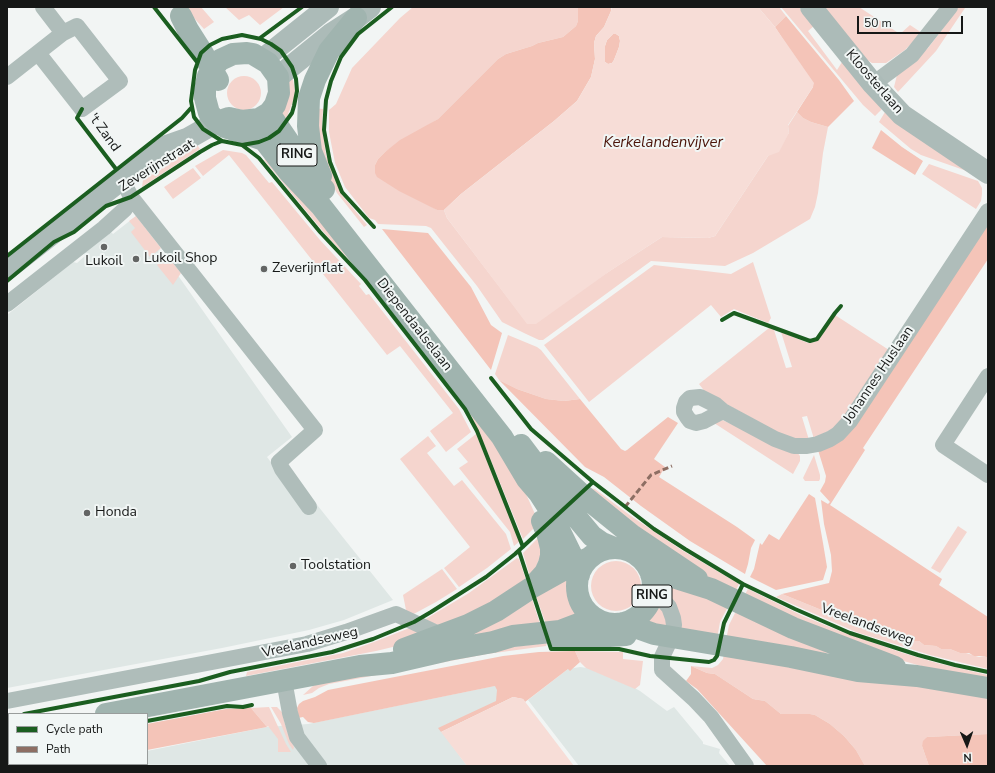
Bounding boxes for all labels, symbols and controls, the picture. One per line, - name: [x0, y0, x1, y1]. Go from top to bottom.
- scale bar: [859, 8, 965, 34]
- text: 50 m: [864, 15, 892, 31]
- street label: Kloosterlaan: [842, 47, 906, 117]
- street label: 't Zand: [84, 111, 124, 155]
- water label: Kerkelandenvijver: [603, 134, 723, 152]
- street label: Zeverijnstraat: [116, 136, 198, 196]
- road number: RING: [277, 144, 317, 166]
- marker: Lukoil: [99, 242, 109, 252]
- place label: Lukoil Shop: [144, 251, 217, 267]
- place label: Lukoil: [85, 254, 123, 270]
- marker: Lukoil Shop: [131, 254, 141, 264]
- place label: Zeverijnflat: [272, 261, 343, 277]
- marker: Zeverijnflat: [259, 264, 269, 274]
- street label: Diependaalselaan: [373, 275, 455, 375]
- street label: Johannes Huslaan: [840, 323, 918, 427]
- place label: Honda: [95, 505, 137, 521]
- marker: Honda: [82, 508, 92, 518]
- place label: Toolstation: [301, 558, 371, 574]
- marker: Toolstation: [288, 561, 298, 571]
- road number: RING: [632, 585, 672, 607]
- street label: Vreelandseweg: [818, 600, 916, 650]
- street label: Vreelandseweg: [260, 624, 360, 662]
- legend: [8, 713, 148, 765]
- text: Cycle path: [46, 721, 103, 737]
- north arrow: [947, 725, 987, 765]
- text: Path: [46, 741, 71, 757]
- text: N: [963, 750, 972, 765]

